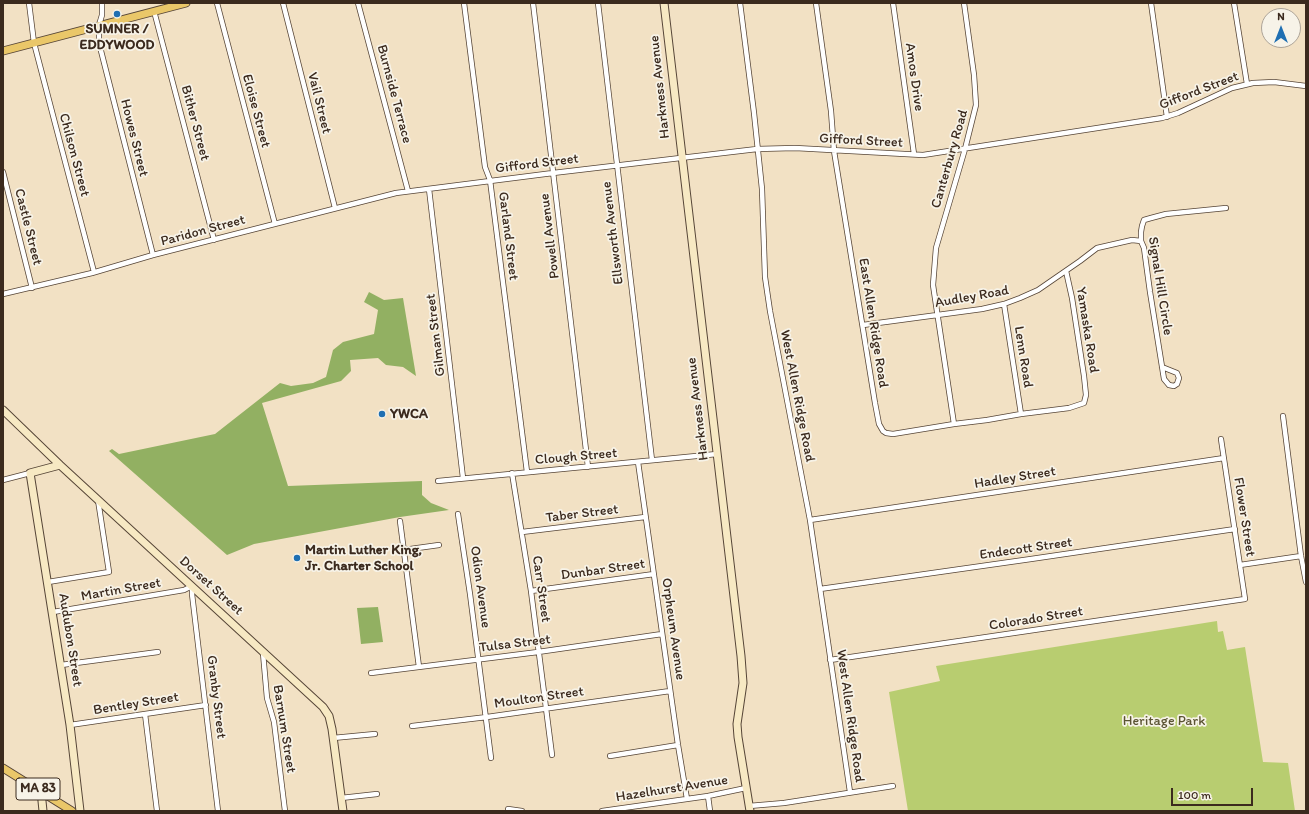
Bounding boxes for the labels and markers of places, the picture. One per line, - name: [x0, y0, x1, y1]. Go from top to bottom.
- marker: SUMNER / EDDYWOOD: [112, 9, 122, 19]
- place label: SUMNER / EDDYWOOD: [80, 21, 154, 54]
- place label: YWCA: [390, 406, 428, 422]
- marker: YWCA: [377, 409, 387, 419]
- place label: Martin Luther King, Jr. Charter School: [305, 542, 422, 574]
- marker: Martin Luther King, Jr. Charter School: [292, 553, 302, 563]

